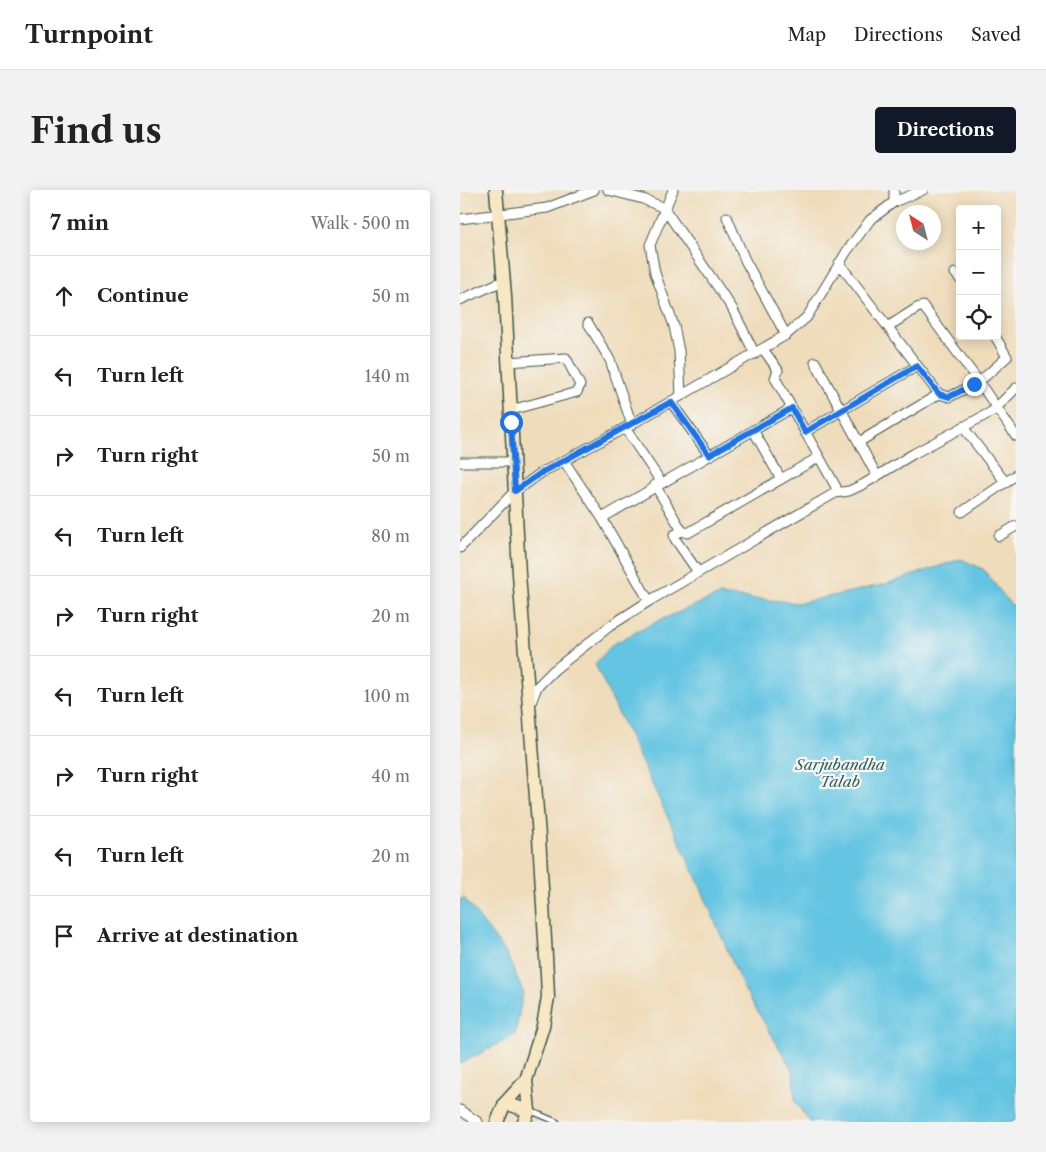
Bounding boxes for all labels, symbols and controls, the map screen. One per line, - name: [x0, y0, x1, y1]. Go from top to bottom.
- text: Turnpoint: [25, 20, 153, 49]
- text: Map: [787, 24, 826, 46]
- text: Directions: [854, 24, 943, 46]
- text: Saved: [971, 24, 1021, 46]
- button: Directions: [875, 107, 1016, 153]
- text: Find us: [30, 109, 162, 152]
- north arrow: [896, 205, 941, 250]
- map controls: [956, 205, 1001, 340]
- button: +: [956, 205, 1001, 250]
- text: 7 min: [50, 210, 109, 235]
- text: Walk · 500 m: [311, 213, 410, 233]
- button: −: [956, 250, 1001, 295]
- icon: ahead: [50, 282, 78, 310]
- text: Continue: [97, 284, 189, 307]
- text: 50 m: [372, 286, 410, 306]
- button: locate: [956, 295, 1001, 340]
- icon: left: [50, 362, 78, 390]
- text: Turn left: [97, 364, 184, 387]
- text: 140 m: [365, 366, 410, 386]
- route end: [963, 373, 986, 396]
- route start: [500, 411, 523, 434]
- icon: right: [50, 442, 78, 470]
- text: Turn right: [97, 444, 198, 467]
- text: 50 m: [372, 446, 410, 466]
- icon: left: [50, 522, 78, 550]
- text: Turn left: [97, 524, 184, 547]
- text: 80 m: [371, 526, 410, 546]
- icon: right: [50, 602, 78, 630]
- text: Turn right: [97, 604, 198, 627]
- text: 20 m: [371, 606, 410, 626]
- icon: left: [50, 682, 78, 710]
- text: Turn left: [97, 684, 184, 707]
- text: 100 m: [364, 686, 410, 706]
- water label: Sarjubandha Talab: [794, 755, 885, 791]
- icon: right: [50, 762, 78, 790]
- text: Turn right: [97, 764, 198, 787]
- text: 40 m: [371, 766, 410, 786]
- icon: left: [50, 842, 78, 870]
- text: Turn left: [97, 844, 184, 867]
- text: 20 m: [371, 846, 410, 866]
- icon: arrive: [50, 922, 78, 950]
- text: Arrive at destination: [97, 924, 298, 947]

